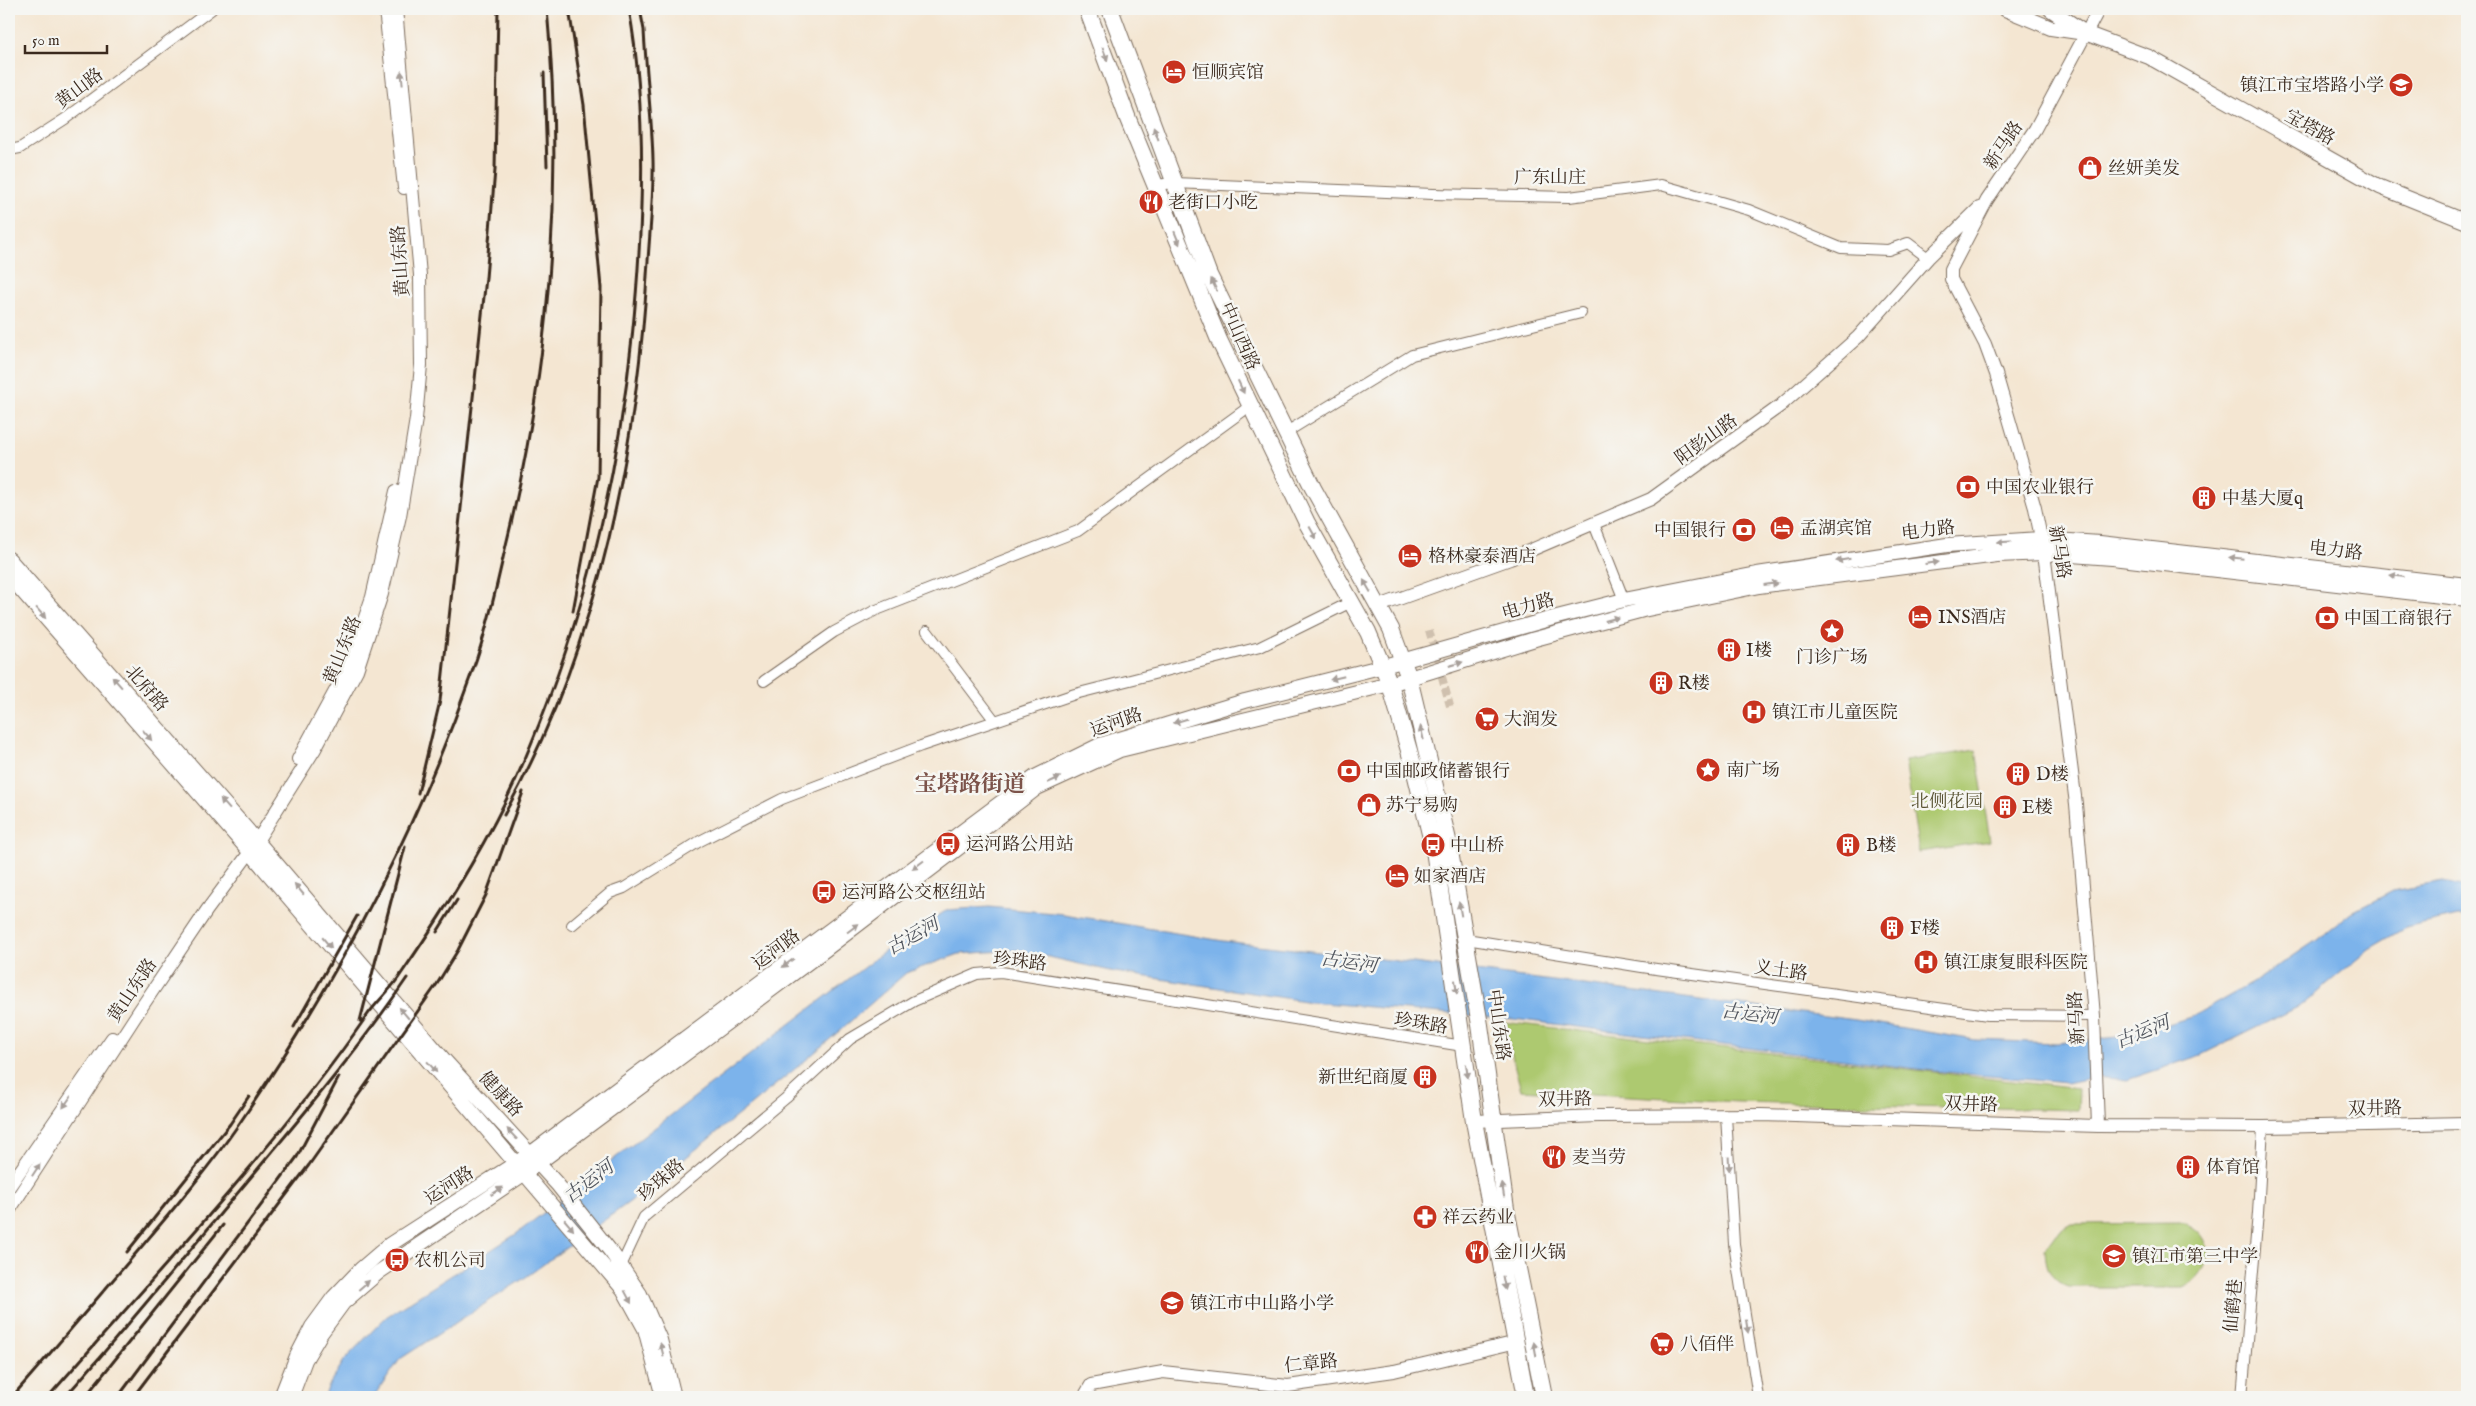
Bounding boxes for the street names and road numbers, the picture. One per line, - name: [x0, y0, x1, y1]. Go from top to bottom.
- street label: 黄山路: [51, 64, 108, 115]
- street label: 宝塔路: [2280, 105, 2338, 151]
- street label: 新马路: [1980, 117, 2029, 175]
- street label: 广东山庄: [1514, 167, 1586, 190]
- street label: 黄山东路: [388, 224, 415, 298]
- street label: 中山西路: [1213, 299, 1264, 374]
- street label: 阳彭山路: [1671, 410, 1743, 471]
- street label: 电力路: [1900, 517, 1956, 546]
- street label: 新马路: [2043, 524, 2075, 581]
- street label: 电力路: [2308, 537, 2364, 566]
- street label: 电力路: [1499, 589, 1558, 626]
- street label: 黄山东路: [319, 613, 368, 688]
- street label: 北府路: [119, 661, 172, 717]
- street label: 运河路: [1087, 704, 1146, 743]
- street label: 运河路: [748, 925, 805, 976]
- street label: 珍珠路: [992, 948, 1048, 977]
- street label: 黄山东路: [104, 955, 163, 1027]
- street label: 义土路: [1752, 956, 1809, 987]
- street label: 中山东路: [1481, 988, 1514, 1062]
- street label: 新马路: [2065, 990, 2090, 1045]
- street label: 珍珠路: [1392, 1009, 1449, 1040]
- street label: 健康路: [473, 1067, 527, 1123]
- street label: 双井路: [1538, 1089, 1592, 1112]
- street label: 双井路: [1944, 1093, 1998, 1118]
- street label: 双井路: [2348, 1098, 2402, 1121]
- street label: 珍珠路: [634, 1155, 690, 1208]
- street label: 运河路: [421, 1162, 479, 1211]
- street label: 仙鹤巷: [2221, 1278, 2248, 1334]
- street label: 仁章路: [1283, 1350, 1339, 1379]

